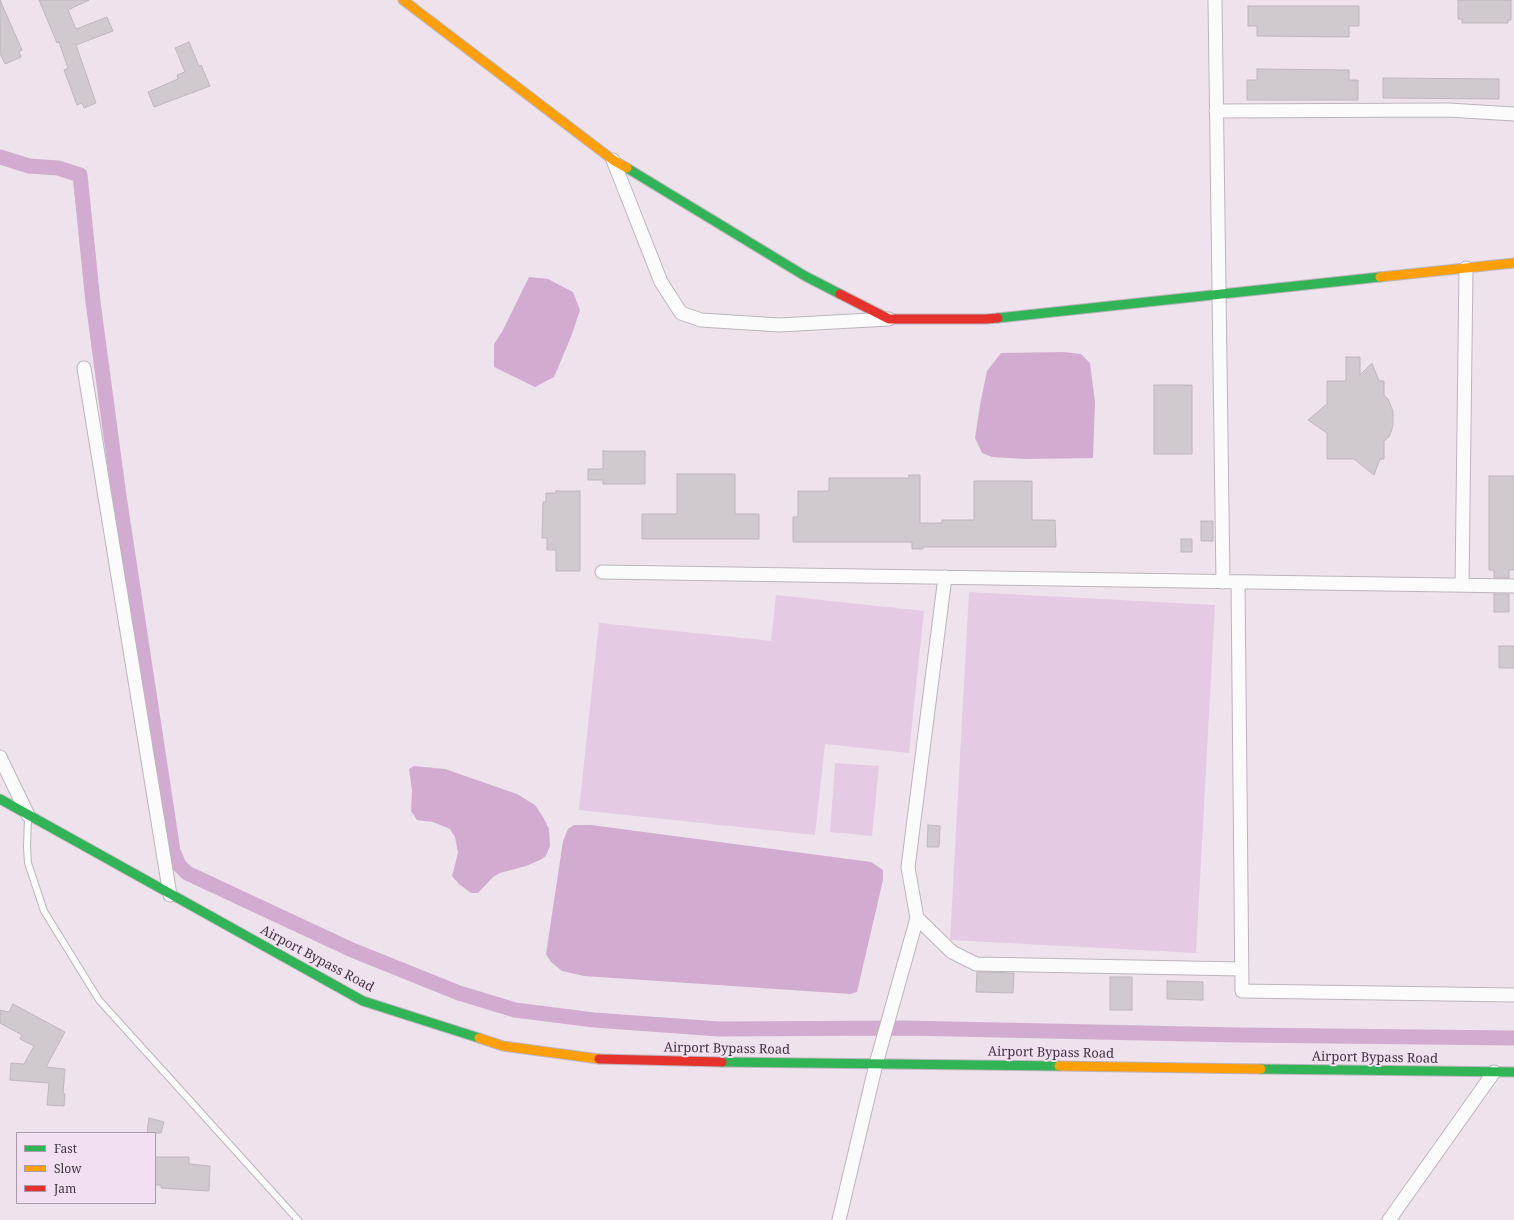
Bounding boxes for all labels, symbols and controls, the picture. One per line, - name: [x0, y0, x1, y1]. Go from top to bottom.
- street label: Airport Bypass Road: [258, 922, 376, 996]
- street label: Airport Bypass Road: [664, 1040, 790, 1058]
- street label: Airport Bypass Road: [988, 1044, 1114, 1062]
- street label: Airport Bypass Road: [1312, 1049, 1438, 1067]
- legend: [16, 1132, 156, 1204]
- text: Fast: [54, 1140, 77, 1157]
- text: Slow: [54, 1160, 82, 1177]
- text: Jam: [54, 1180, 76, 1197]

